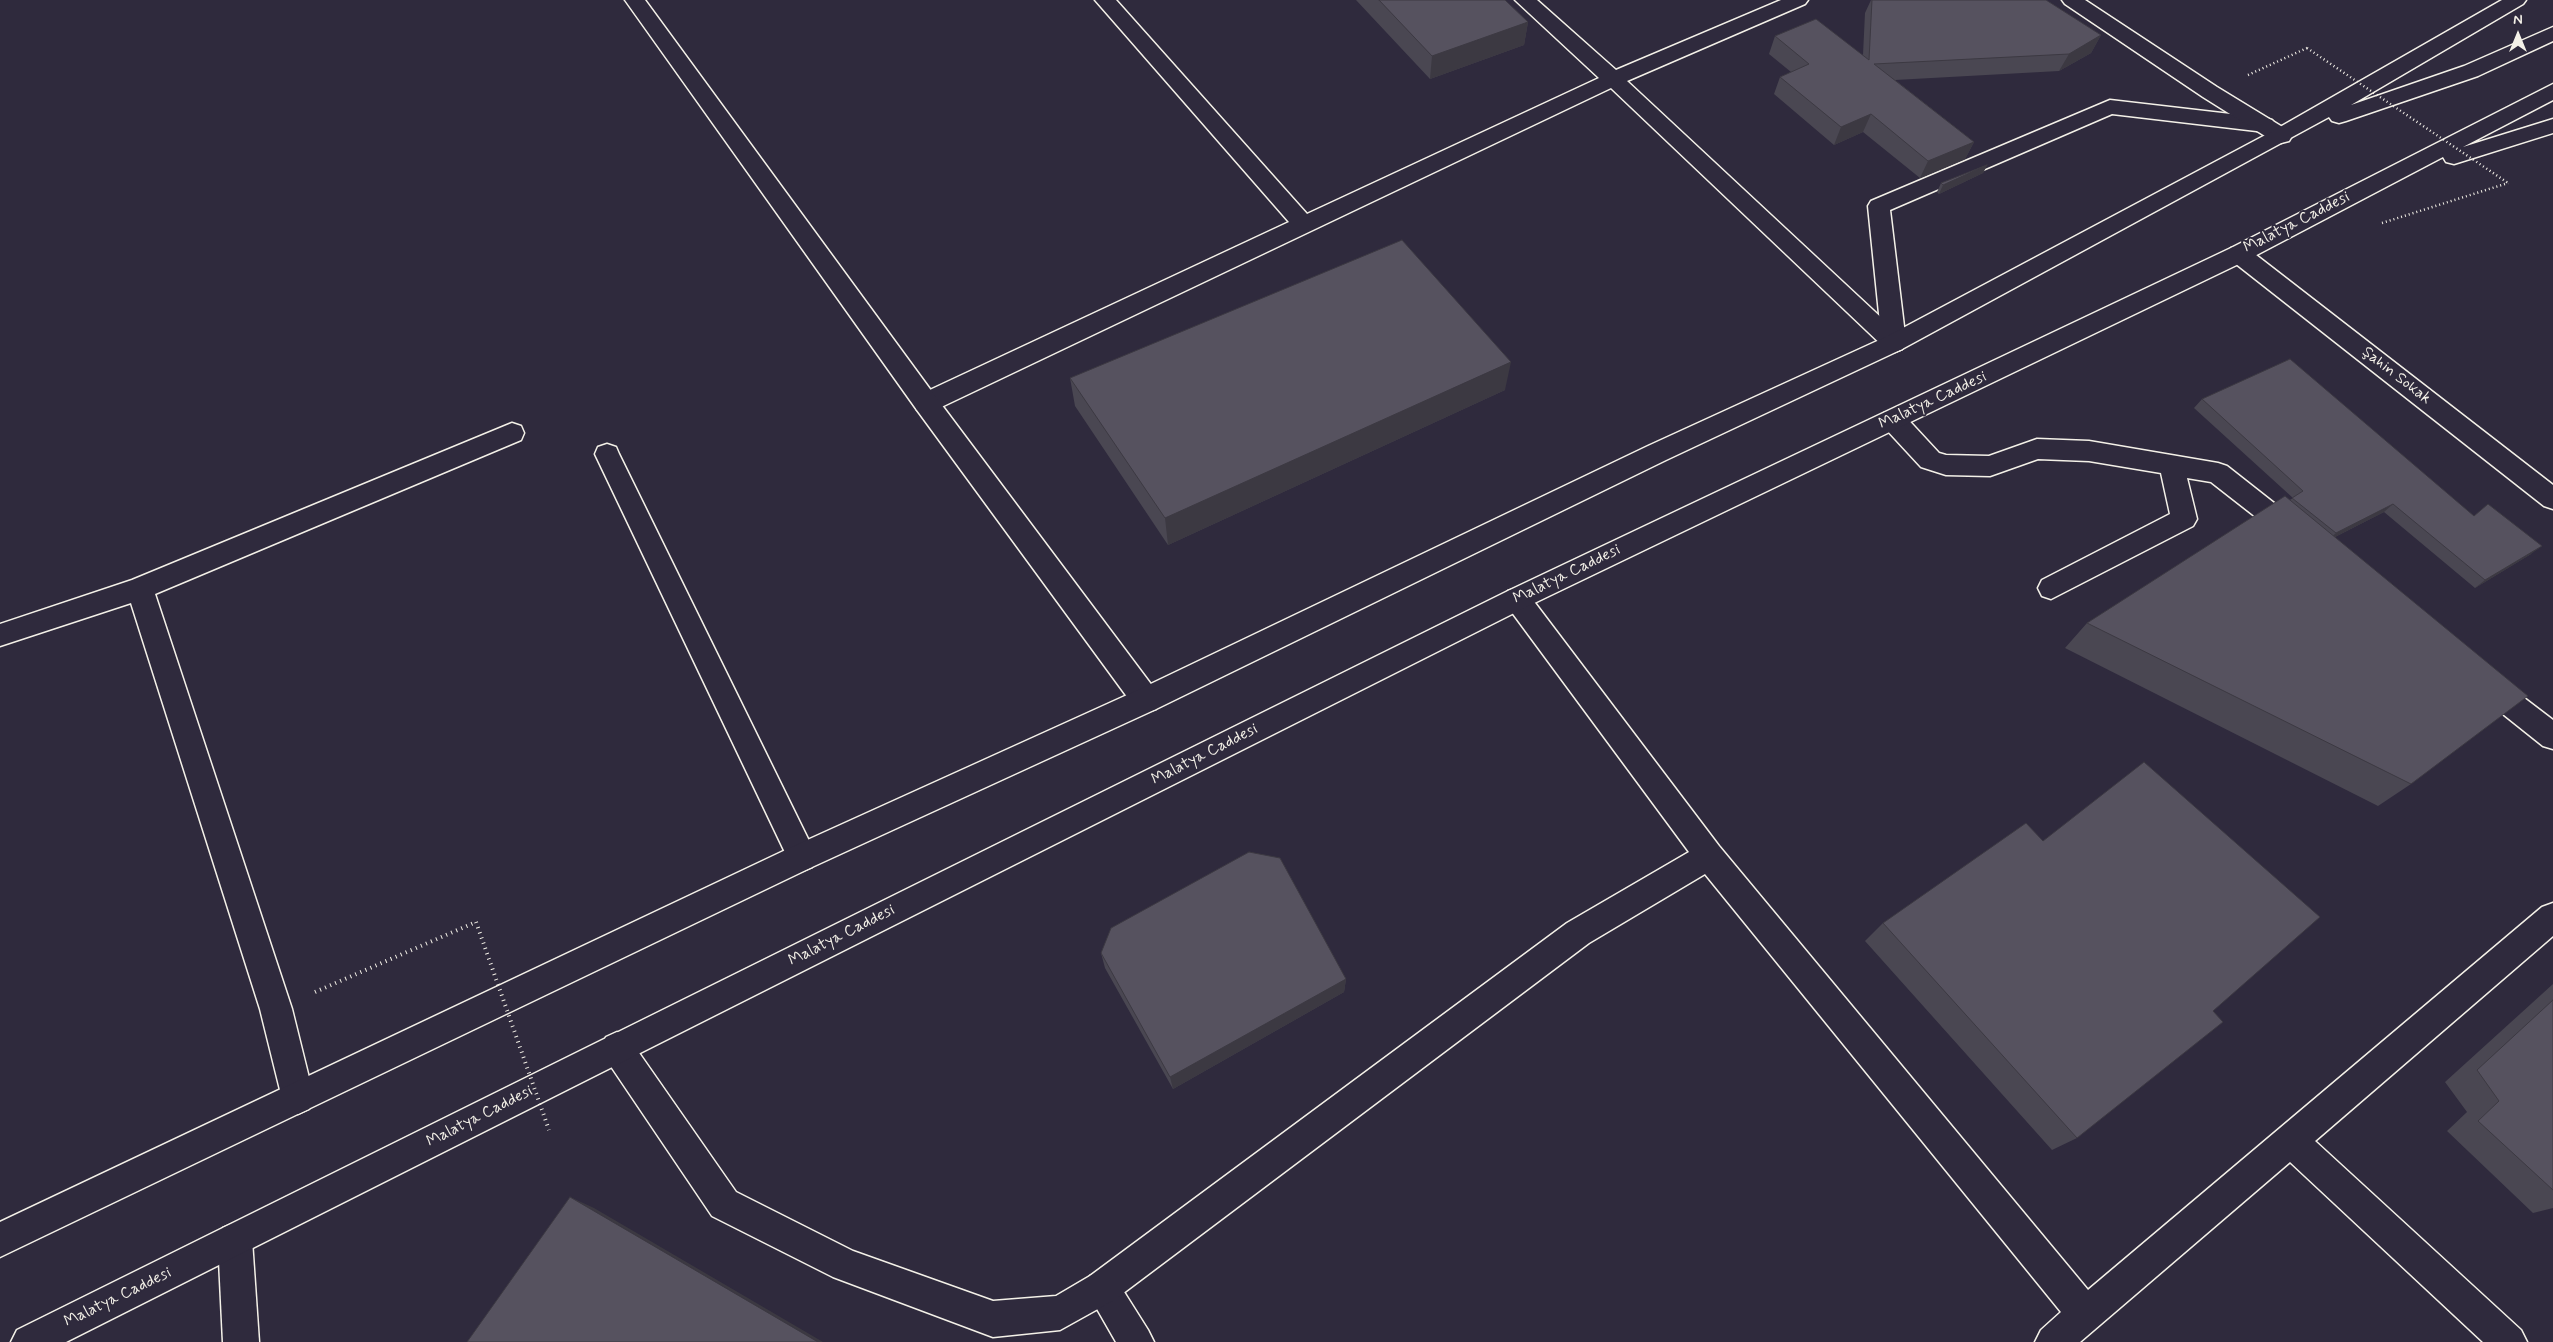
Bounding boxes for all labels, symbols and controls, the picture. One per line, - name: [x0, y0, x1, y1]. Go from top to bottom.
- north arrow: [2493, 10, 2543, 60]
- text: N: [2513, 11, 2523, 29]
- street label: Malatya Caddesi: [2241, 188, 2353, 258]
- street label: Şahin Sokak: [2358, 343, 2434, 409]
- street label: Malatya Caddesi: [1876, 368, 1990, 434]
- street label: Malatya Caddesi: [1510, 541, 1624, 609]
- street label: Malatya Caddesi: [1149, 720, 1261, 790]
- street label: Malatya Caddesi: [786, 901, 898, 971]
- street label: Malatya Caddesi: [424, 1082, 536, 1152]
- street label: Malatya Caddesi: [61, 1264, 175, 1332]

